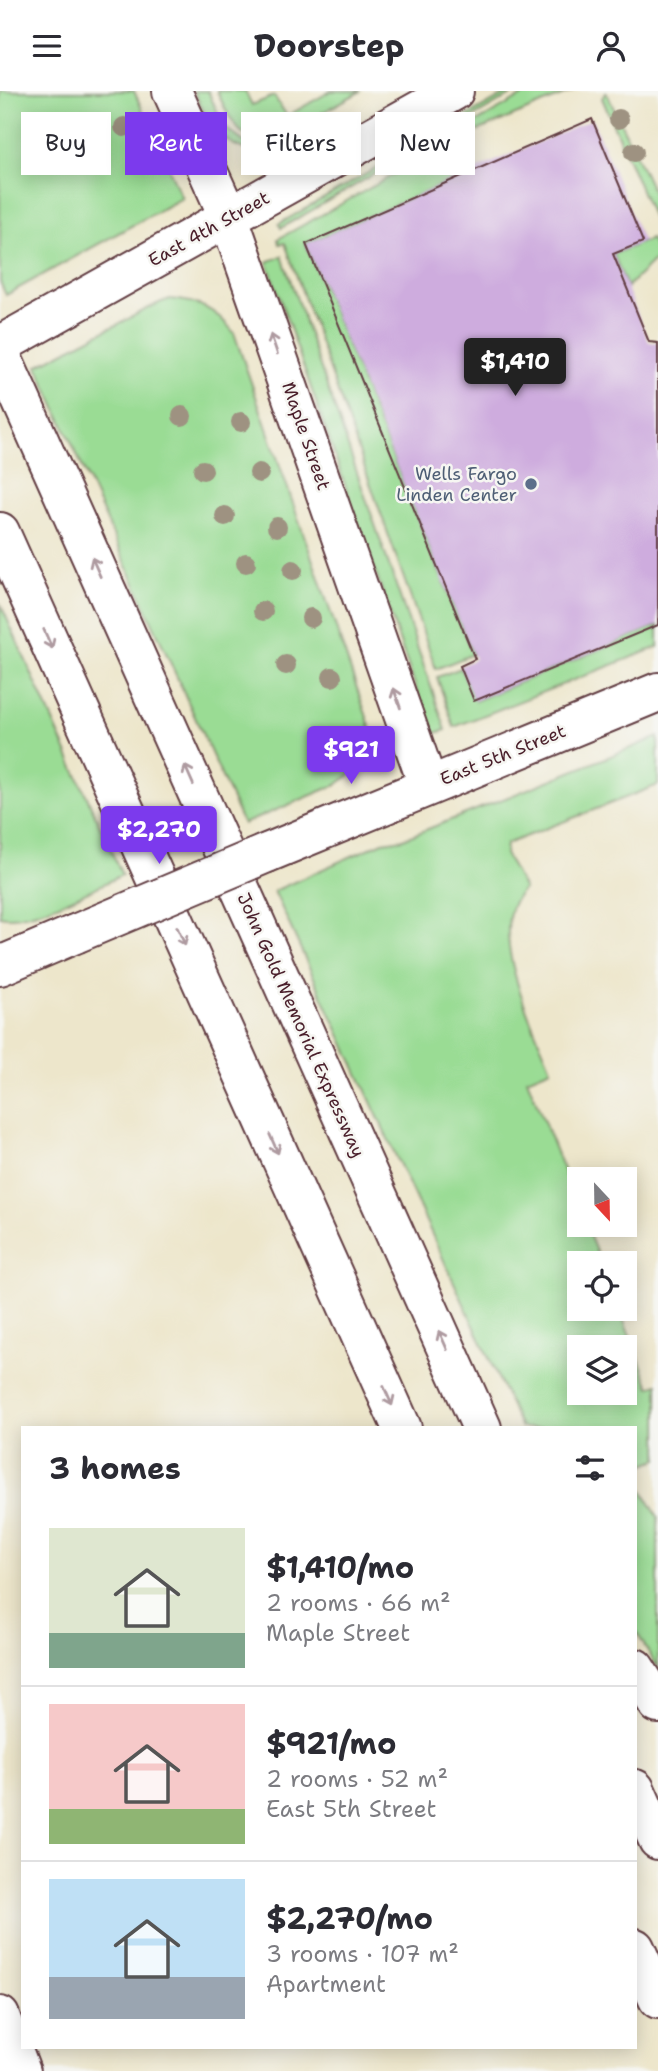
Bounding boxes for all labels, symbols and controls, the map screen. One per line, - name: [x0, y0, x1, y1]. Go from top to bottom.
- text: Doorstep: [254, 24, 404, 67]
- icon: menu: [28, 27, 66, 65]
- icon: person: [592, 27, 630, 65]
- chip: Buy: [21, 112, 111, 175]
- chip: Rent: [125, 112, 227, 175]
- chip: Filters: [241, 112, 361, 175]
- chip: New: [375, 112, 475, 175]
- street label: East 4th Street: [144, 186, 274, 272]
- one-way arrow: [267, 334, 279, 356]
- pin: $1,410: [458, 338, 572, 398]
- text: $1,410: [480, 346, 550, 376]
- street label: Maple Street: [276, 379, 336, 493]
- place label: Wells Fargo Linden Center: [396, 462, 517, 507]
- marker: Wells Fargo Linden Center: [523, 476, 539, 492]
- one-way arrow: [89, 557, 102, 578]
- one-way arrow: [42, 628, 55, 649]
- one-way arrow: [390, 687, 403, 709]
- street label: East 5th Street: [437, 719, 570, 791]
- pin: $921: [310, 727, 392, 786]
- text: $921: [323, 734, 379, 764]
- one-way arrow: [182, 765, 195, 786]
- pin: $2,270: [102, 807, 216, 866]
- text: $2,270: [117, 814, 201, 844]
- street label: John Gold Memorial Expressway: [232, 889, 370, 1161]
- one-way arrow: [175, 925, 188, 946]
- one-way arrow: [268, 1133, 281, 1154]
- north arrow: [567, 1167, 637, 1237]
- map controls: [567, 1167, 637, 1405]
- button: locate: [567, 1251, 637, 1321]
- one-way arrow: [436, 1330, 449, 1351]
- button: layers: [567, 1335, 637, 1405]
- one-way arrow: [382, 1385, 395, 1406]
- text: 3 homes: [49, 1448, 181, 1489]
- icon: filters: [571, 1449, 609, 1487]
- text: $1,410/mo: [266, 1547, 414, 1588]
- icon: home: [105, 1556, 189, 1640]
- text: 2 rooms · 66 m²: [266, 1588, 451, 1618]
- text: Maple Street: [266, 1618, 410, 1648]
- text: $921/mo: [266, 1723, 396, 1764]
- icon: home: [105, 1732, 189, 1816]
- text: 2 rooms · 52 m²: [266, 1764, 448, 1794]
- text: East 5th Street: [266, 1794, 437, 1824]
- text: $2,270/mo: [266, 1898, 433, 1939]
- icon: home: [105, 1907, 189, 1991]
- text: 3 rooms · 107 m²: [266, 1939, 459, 1969]
- text: Apartment: [266, 1969, 386, 1999]

